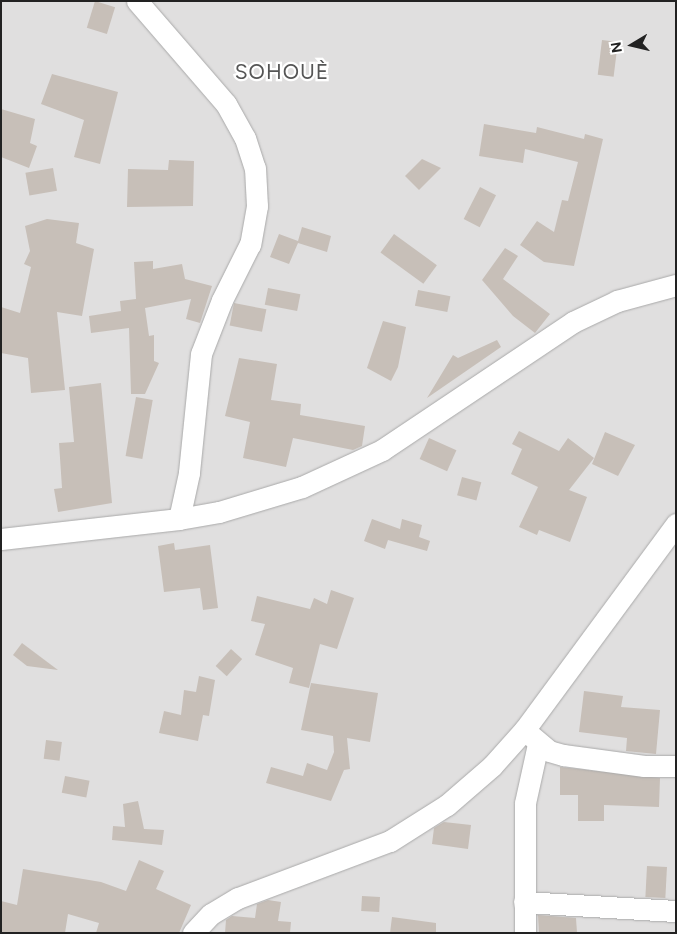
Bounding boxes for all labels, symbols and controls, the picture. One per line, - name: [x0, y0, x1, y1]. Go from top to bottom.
- north arrow: [607, 20, 657, 70]
- text: N: [607, 41, 626, 54]
- district label: SOHOUÈ: [234, 59, 330, 85]

